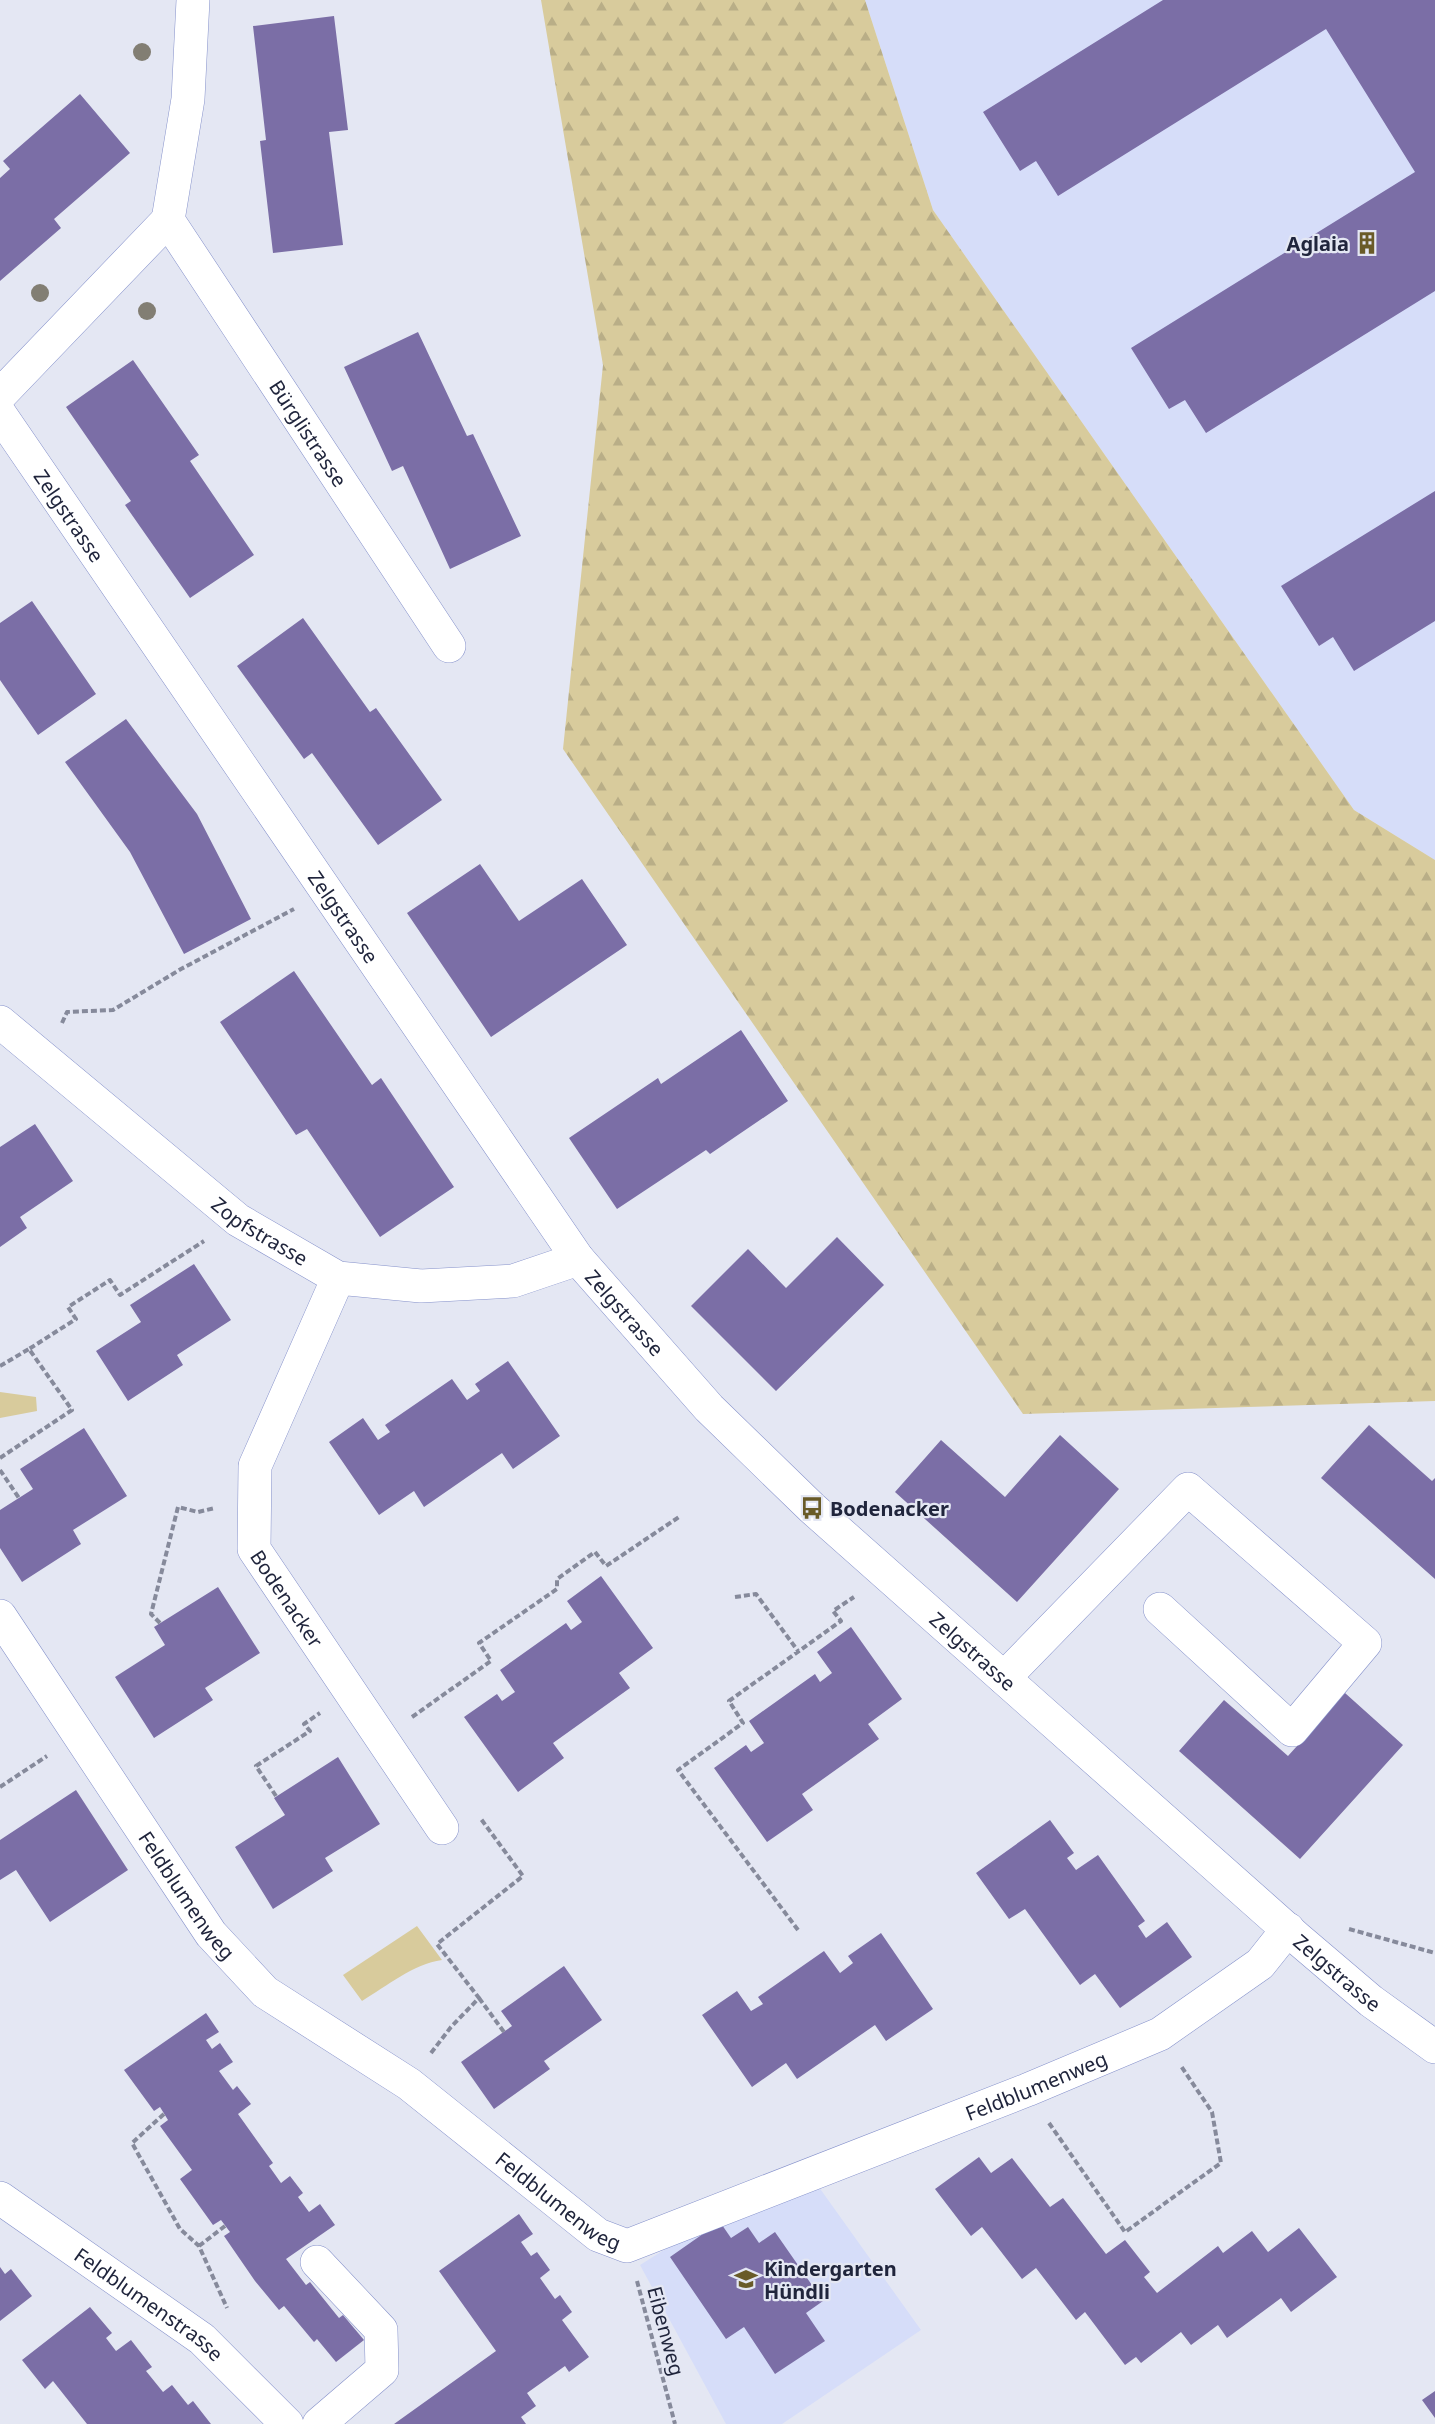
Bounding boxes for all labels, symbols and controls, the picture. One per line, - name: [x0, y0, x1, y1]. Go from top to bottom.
- place label: Aglaia: [1287, 230, 1349, 257]
- building icon: Aglaia: [1354, 230, 1380, 256]
- street label: Bürglistrasse: [264, 374, 354, 492]
- street label: Zelgstrasse: [28, 464, 111, 567]
- street label: Zelgstrasse: [303, 865, 385, 968]
- street label: Zopfstrasse: [206, 1190, 313, 1271]
- street label: Zelgstrasse: [580, 1264, 670, 1361]
- bus stop icon: Bodenacker: [799, 1495, 825, 1521]
- place label: Bodenacker: [830, 1495, 949, 1522]
- street label: Bodenacker: [245, 1544, 330, 1652]
- street label: Zelgstrasse: [924, 1605, 1022, 1696]
- street label: Feldblumenweg: [133, 1826, 241, 1965]
- street label: Zelgstrasse: [1288, 1928, 1386, 2017]
- street label: Feldblumenweg: [961, 2044, 1111, 2126]
- street label: Feldblumenweg: [490, 2145, 625, 2256]
- street label: Feldblumenstrasse: [69, 2241, 230, 2367]
- place label: Kindergarten Hündli: [764, 2255, 897, 2305]
- school or university icon: Kindergarten Hündli: [733, 2266, 759, 2292]
- street label: Eibenweg: [641, 2283, 691, 2379]

